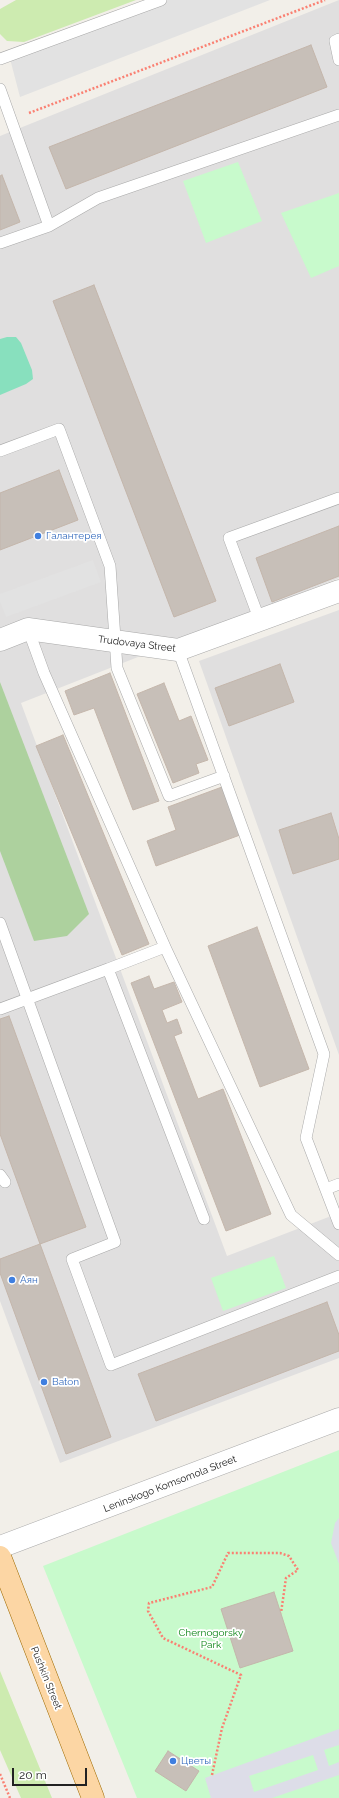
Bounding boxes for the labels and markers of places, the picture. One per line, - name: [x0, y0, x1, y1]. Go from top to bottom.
- place label: Галантерея: [46, 530, 101, 542]
- marker: Галантерея: [33, 531, 43, 541]
- place label: Аян: [20, 1274, 38, 1286]
- marker: Аян: [7, 1275, 17, 1285]
- place label: Baton: [52, 1376, 79, 1388]
- marker: Baton: [39, 1377, 49, 1387]
- place label: Цветы: [181, 1755, 211, 1767]
- marker: Цветы: [168, 1756, 178, 1766]

